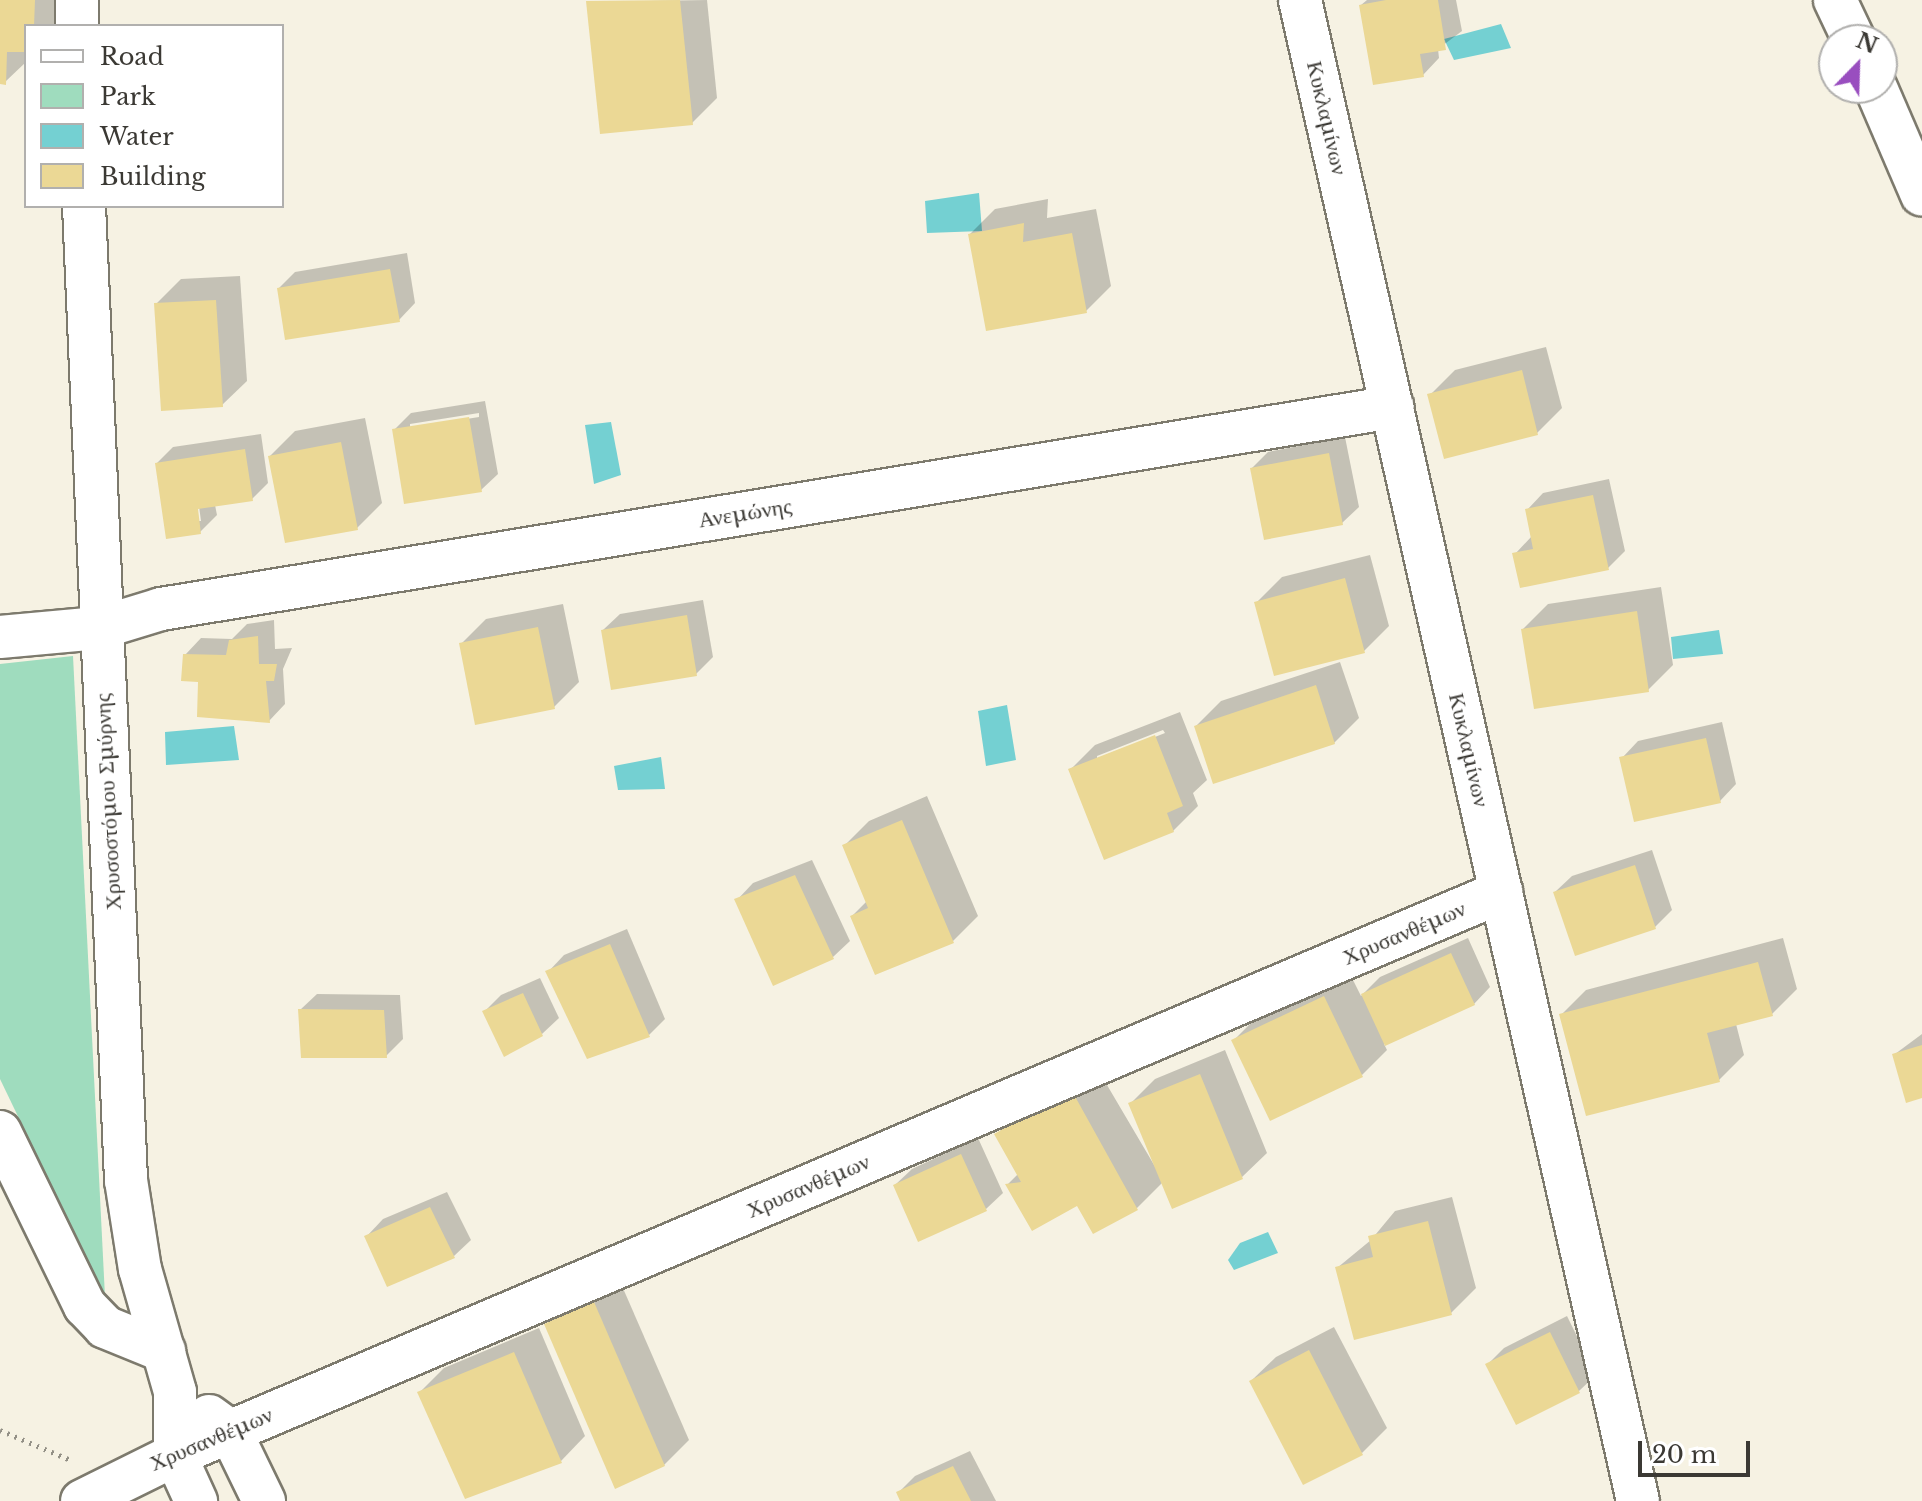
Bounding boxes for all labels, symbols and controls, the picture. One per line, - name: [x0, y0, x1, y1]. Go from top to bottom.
- legend: [24, 24, 284, 208]
- north arrow: [1818, 24, 1898, 104]
- text: N: [1852, 27, 1882, 60]
- text: Road: [100, 42, 164, 71]
- street label: Κυκλαμίνων: [1301, 58, 1353, 178]
- text: Park: [100, 82, 156, 111]
- text: Water: [100, 122, 174, 151]
- text: Building: [100, 162, 206, 191]
- street label: Ανεμώνης: [697, 493, 793, 533]
- street label: Κυκλαμίνων: [1443, 690, 1495, 810]
- street label: Χρυσοστόμου Σμύρνης: [89, 693, 127, 911]
- street label: Χρυσανθέμων: [1338, 895, 1470, 971]
- street label: Χρυσανθέμων: [742, 1148, 874, 1224]
- street label: Χρυσανθέμων: [145, 1401, 277, 1477]
- scale bar: [1642, 1425, 1754, 1475]
- text: 20 m: [1652, 1440, 1717, 1469]

